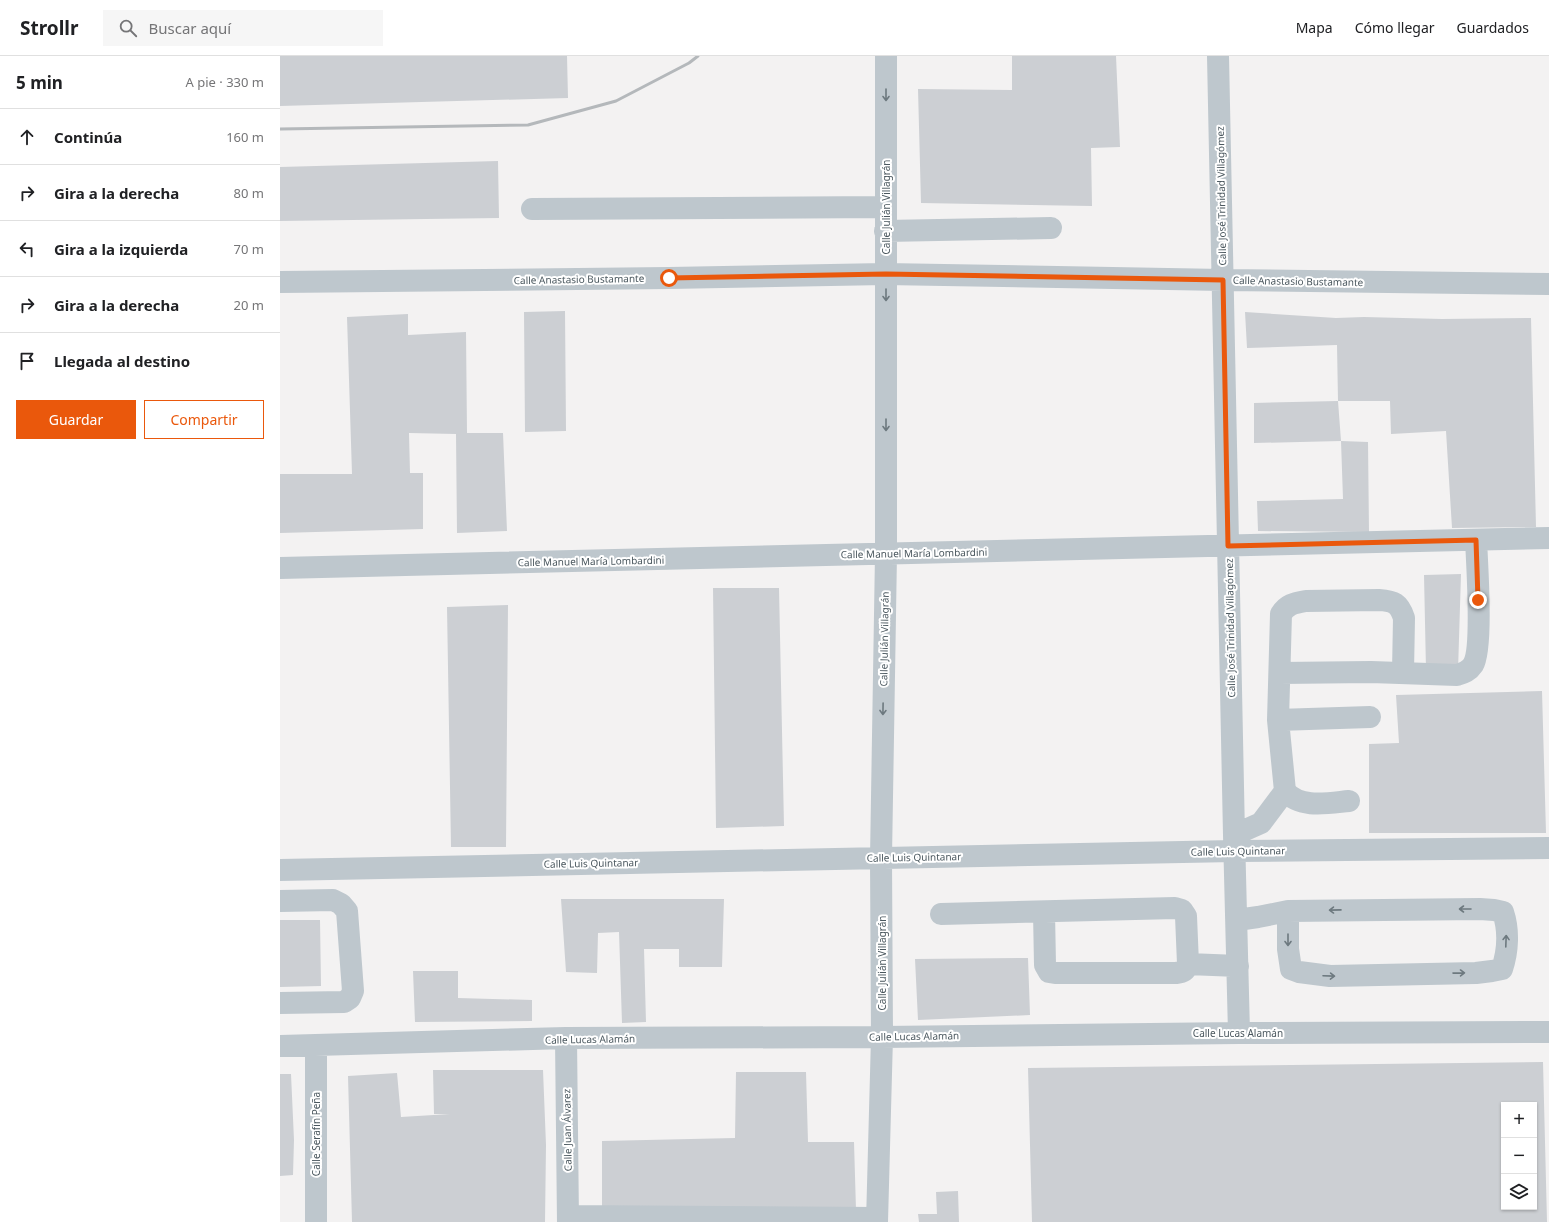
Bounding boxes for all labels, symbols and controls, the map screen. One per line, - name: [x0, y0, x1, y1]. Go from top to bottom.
- search box: [103, 10, 383, 46]
- text: Strollr: [20, 15, 79, 41]
- icon: search: [117, 17, 139, 39]
- text: Buscar aquí: [149, 18, 231, 38]
- text: Mapa: [1296, 18, 1333, 37]
- text: Cómo llegar: [1355, 18, 1435, 37]
- text: Guardados: [1457, 18, 1529, 37]
- text: 5 min: [16, 71, 63, 94]
- text: A pie · 330 m: [186, 73, 264, 91]
- one-way arrow: [882, 88, 890, 101]
- icon: ahead: [16, 126, 38, 148]
- street label: Calle José Trinidad Villagómez: [1213, 126, 1229, 266]
- text: Continúa: [54, 127, 122, 147]
- text: 160 m: [226, 128, 264, 146]
- street label: Calle Julián Villagrán: [879, 159, 893, 255]
- icon: right: [16, 182, 38, 204]
- text: Gira a la derecha: [54, 183, 179, 203]
- text: 80 m: [234, 184, 264, 202]
- icon: left: [16, 238, 38, 260]
- text: Gira a la izquierda: [54, 239, 188, 259]
- text: 70 m: [234, 240, 264, 258]
- route start: [660, 269, 678, 287]
- street label: Calle Anastasio Bustamante: [514, 271, 645, 287]
- street label: Calle Anastasio Bustamante: [1233, 273, 1364, 289]
- one-way arrow: [882, 288, 890, 301]
- icon: right: [16, 294, 38, 316]
- text: Gira a la derecha: [54, 295, 179, 315]
- text: 20 m: [234, 296, 264, 314]
- icon: arrive: [16, 350, 38, 372]
- text: Llegada al destino: [54, 351, 190, 371]
- button: Guardar: [16, 400, 136, 439]
- button: Compartir: [144, 400, 264, 439]
- one-way arrow: [882, 418, 890, 431]
- street label: Calle Manuel María Lombardini: [841, 545, 987, 561]
- street label: Calle Manuel María Lombardini: [518, 553, 664, 569]
- street label: Calle José Trinidad Villagómez: [1222, 558, 1238, 698]
- street label: Calle Julián Villagrán: [876, 591, 892, 687]
- route end: [1469, 591, 1487, 609]
- one-way arrow: [879, 702, 887, 715]
- street label: Calle Luis Quintanar: [1191, 843, 1285, 859]
- street label: Calle Luis Quintanar: [867, 849, 961, 865]
- street label: Calle Luis Quintanar: [544, 855, 638, 871]
- one-way arrow: [1459, 905, 1472, 913]
- one-way arrow: [1329, 906, 1342, 914]
- street label: Calle Julián Villagrán: [875, 915, 889, 1011]
- one-way arrow: [1284, 933, 1292, 946]
- one-way arrow: [1503, 935, 1510, 948]
- one-way arrow: [1452, 969, 1465, 977]
- one-way arrow: [1322, 972, 1335, 979]
- street label: Calle Lucas Alamán: [1193, 1026, 1283, 1040]
- street label: Calle Lucas Alamán: [869, 1028, 959, 1044]
- street label: Calle Lucas Alamán: [545, 1031, 635, 1047]
- street label: Calle Juan Álvarez: [559, 1088, 575, 1171]
- street label: Calle Serafín Peña: [309, 1092, 323, 1176]
- map controls: [1501, 1102, 1537, 1210]
- button: +: [1501, 1102, 1537, 1138]
- button: −: [1501, 1138, 1537, 1174]
- button: layers: [1501, 1174, 1537, 1210]

